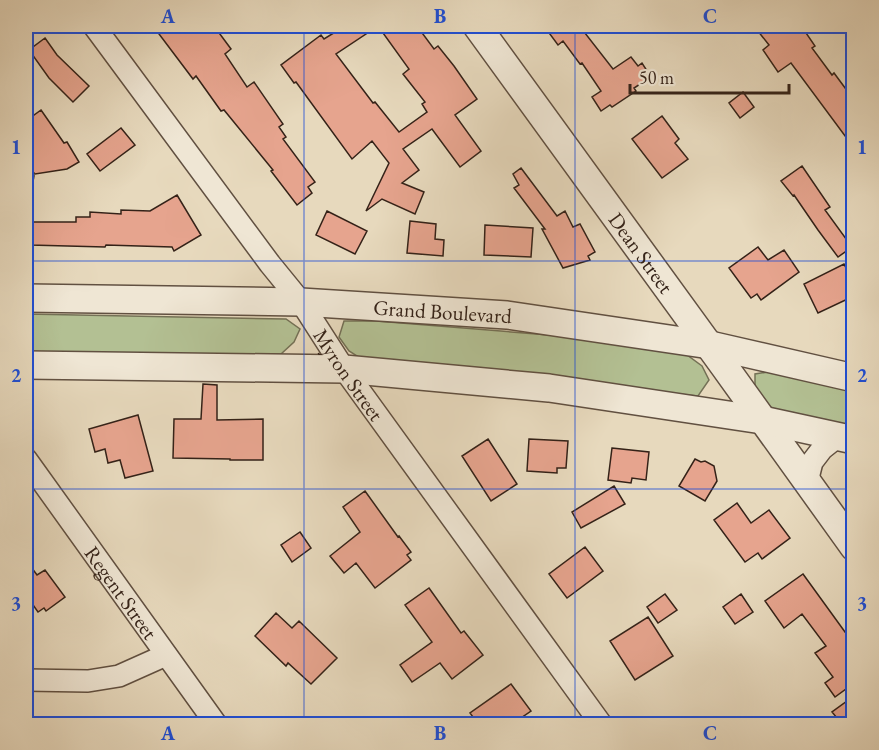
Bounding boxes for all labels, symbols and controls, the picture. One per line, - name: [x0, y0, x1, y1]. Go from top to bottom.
- text: A: [160, 3, 176, 29]
- text: B: [434, 3, 446, 29]
- text: C: [703, 3, 717, 29]
- scale bar: [630, 57, 789, 95]
- text: 50 m: [639, 66, 674, 89]
- text: 1: [11, 134, 21, 160]
- text: 1: [857, 134, 867, 160]
- street label: Dean Street: [603, 207, 680, 299]
- street label: Grand Boulevard: [373, 293, 513, 329]
- street label: Myron Street: [308, 323, 391, 426]
- text: 2: [11, 362, 22, 388]
- text: 2: [857, 362, 868, 388]
- street label: Regent Street: [79, 540, 164, 645]
- text: 3: [11, 590, 21, 616]
- text: 3: [857, 590, 867, 616]
- text: A: [160, 720, 176, 746]
- text: B: [434, 720, 446, 746]
- text: C: [703, 720, 717, 746]

